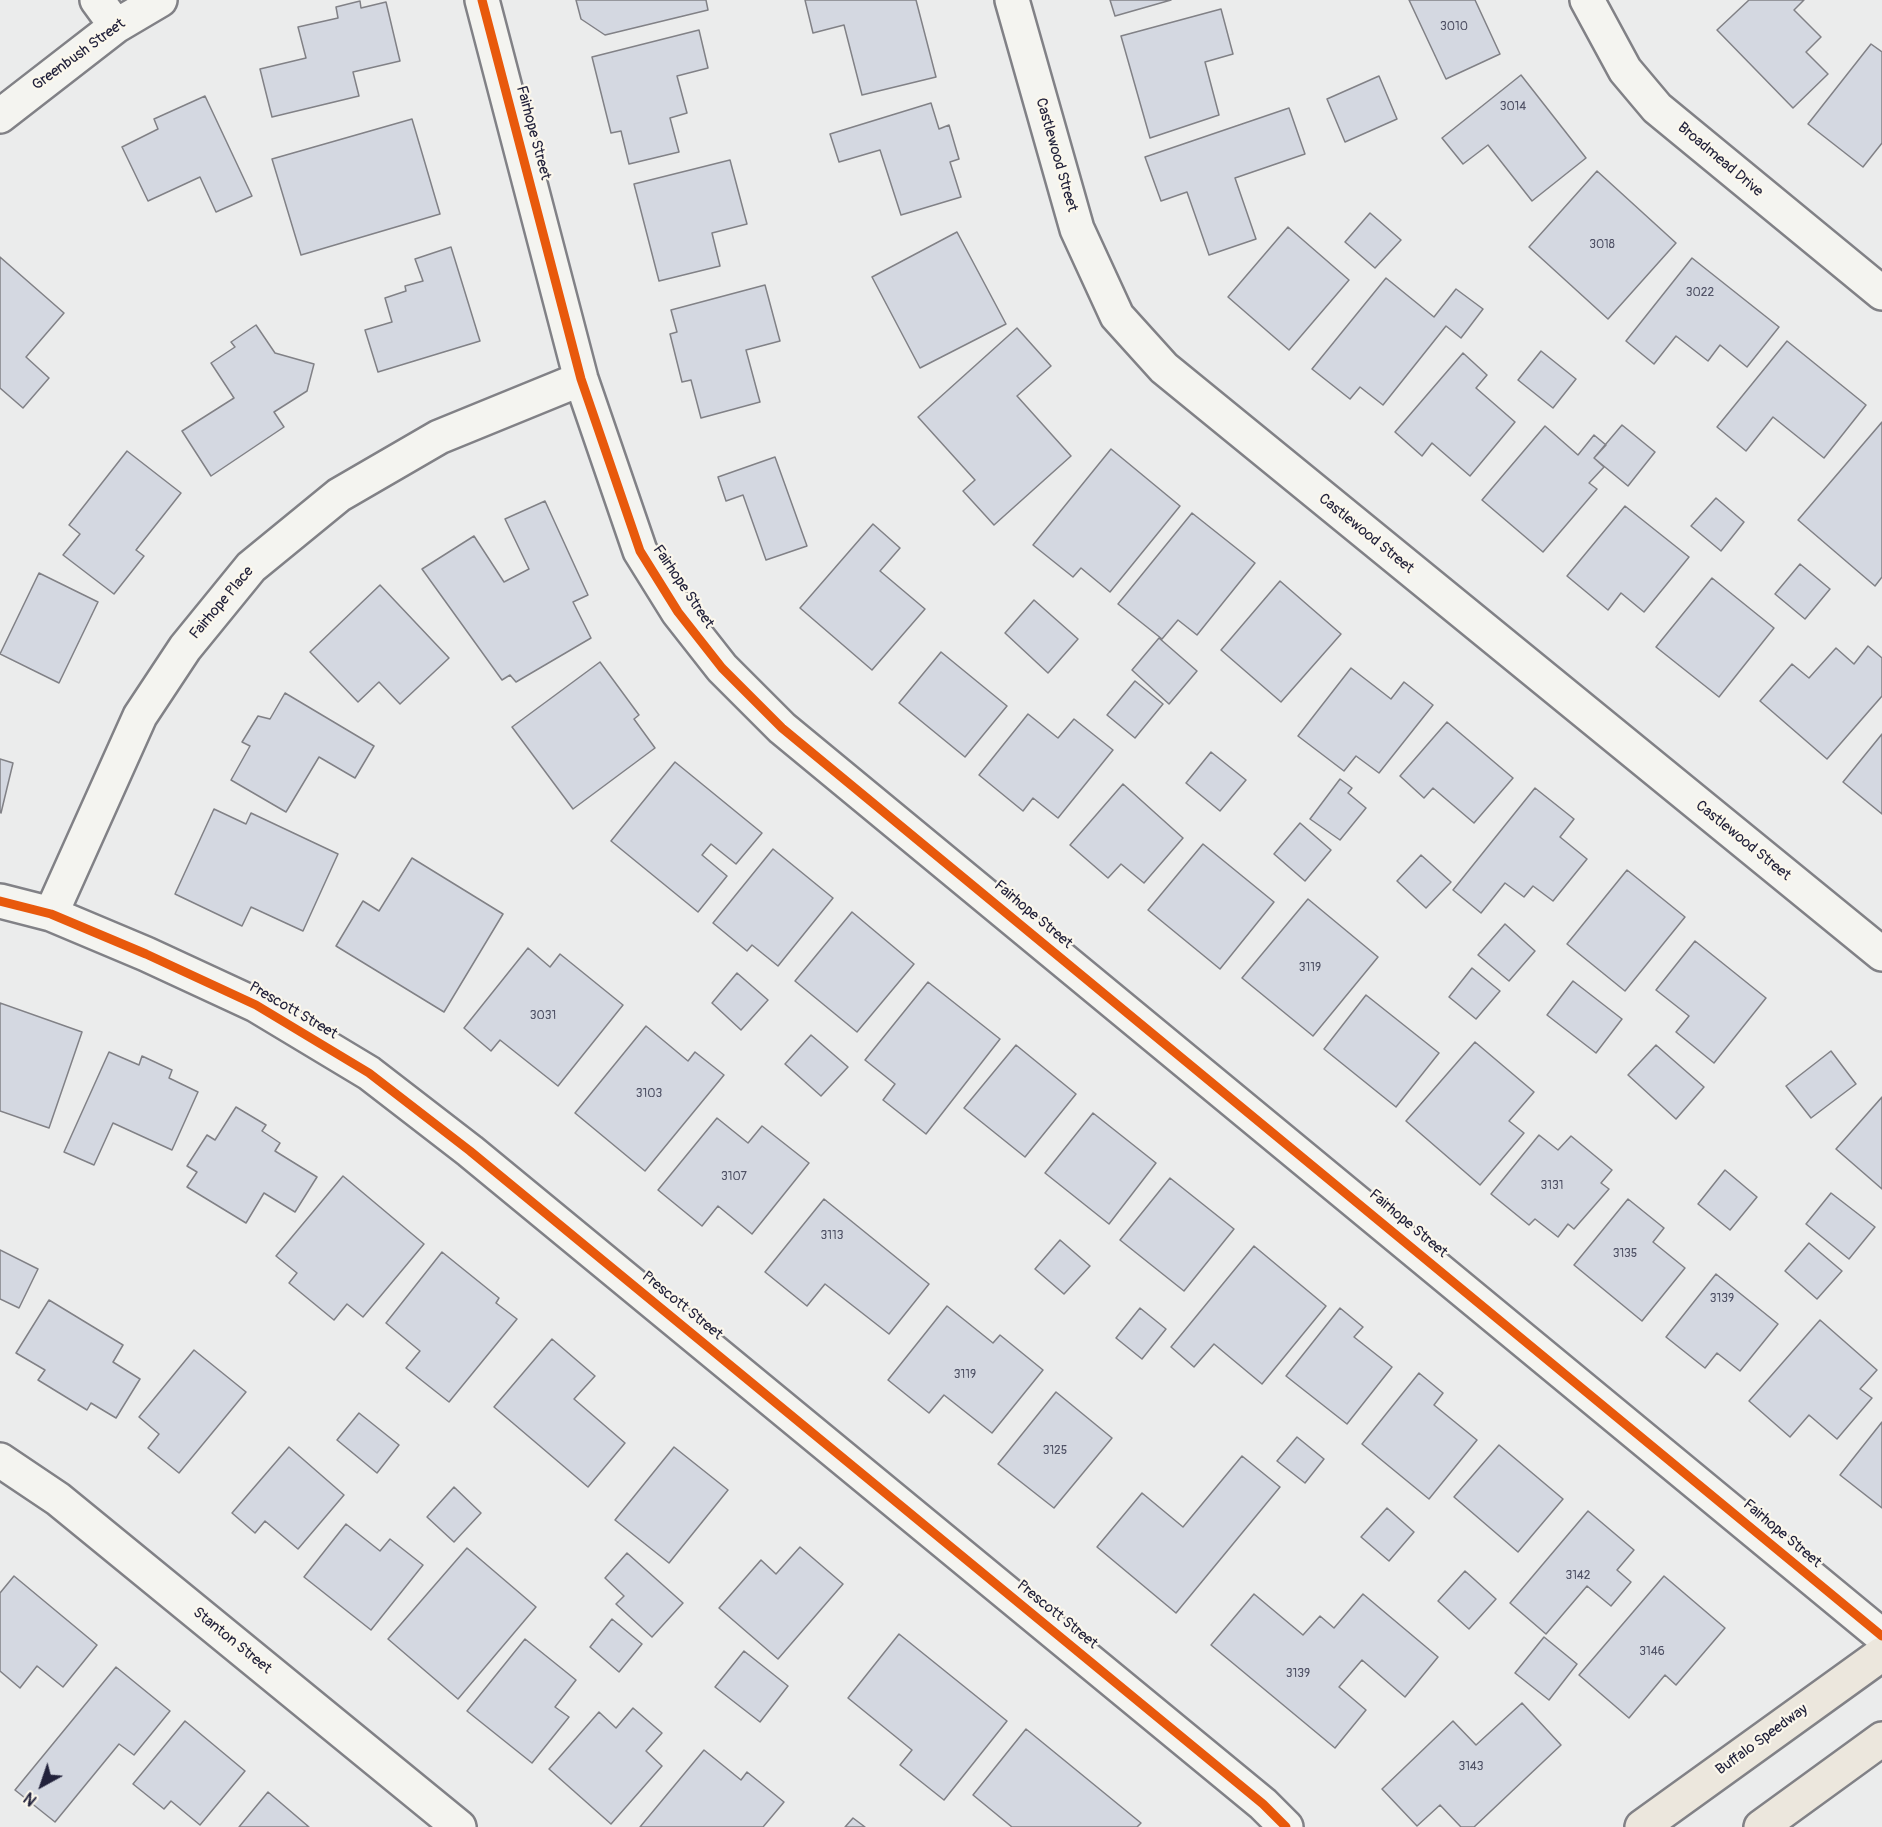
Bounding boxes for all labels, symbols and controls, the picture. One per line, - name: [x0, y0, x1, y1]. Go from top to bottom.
- street label: Greenbush Street: [29, 15, 129, 95]
- house number: 3010: [1440, 20, 1468, 34]
- street label: Fairhope Street: [512, 84, 554, 182]
- street label: Castlewood Street: [1031, 96, 1081, 214]
- house number: 3014: [1500, 100, 1526, 114]
- street label: Broadmead Drive: [1674, 119, 1766, 201]
- house number: 3018: [1589, 238, 1615, 252]
- house number: 3022: [1686, 286, 1714, 300]
- street label: Castlewood Street: [1315, 490, 1417, 578]
- street label: Fairhope Street: [648, 542, 718, 632]
- street label: Fairhope Place: [186, 563, 258, 643]
- street label: Castlewood Street: [1692, 797, 1794, 885]
- street label: Fairhope Street: [990, 877, 1076, 953]
- house number: 3119: [1299, 961, 1321, 975]
- street label: Prescott Street: [246, 978, 340, 1044]
- house number: 3031: [530, 1009, 556, 1023]
- house number: 3103: [636, 1087, 662, 1101]
- house number: 3107: [721, 1170, 747, 1184]
- house number: 3131: [1541, 1179, 1563, 1193]
- street label: Fairhope Street: [1365, 1186, 1451, 1262]
- house number: 3113: [821, 1229, 843, 1243]
- house number: 3135: [1613, 1247, 1637, 1261]
- street label: Prescott Street: [638, 1268, 726, 1344]
- house number: 3139: [1710, 1292, 1734, 1306]
- house number: 3119: [954, 1368, 976, 1382]
- house number: 3125: [1043, 1444, 1067, 1458]
- street label: Fairhope Street: [1739, 1496, 1825, 1572]
- house number: 3142: [1565, 1569, 1591, 1583]
- street label: Prescott Street: [1013, 1577, 1101, 1653]
- street label: Stanton Street: [189, 1604, 275, 1678]
- house number: 3146: [1639, 1645, 1665, 1659]
- house number: 3139: [1286, 1667, 1310, 1681]
- street label: Buffalo Speedway: [1713, 1701, 1811, 1779]
- north arrow: [12, 1755, 72, 1815]
- house number: 3143: [1458, 1760, 1484, 1774]
- text: N: [20, 1788, 41, 1810]

